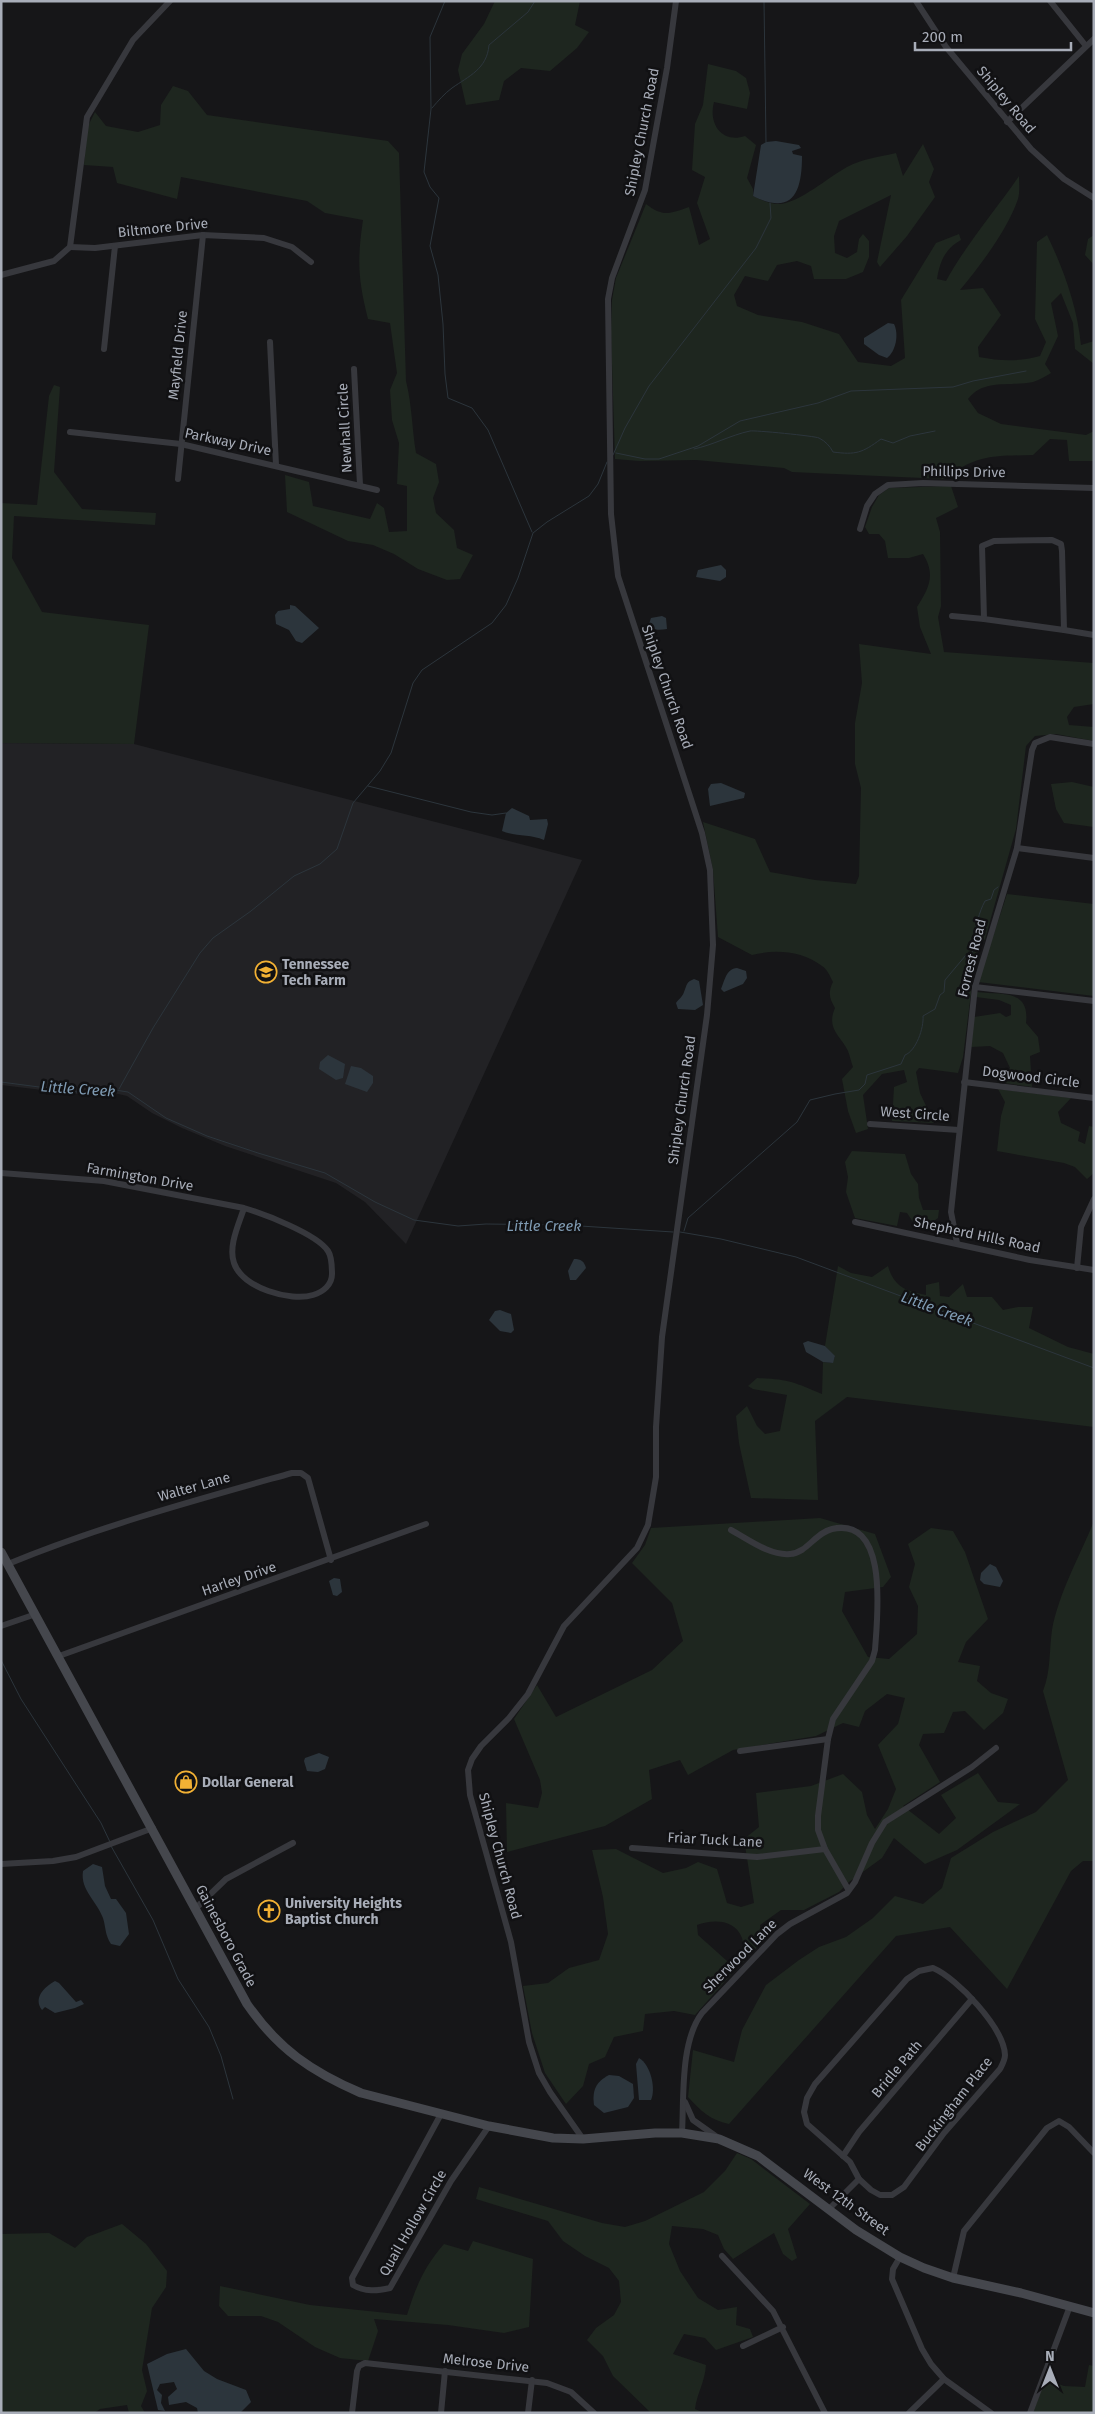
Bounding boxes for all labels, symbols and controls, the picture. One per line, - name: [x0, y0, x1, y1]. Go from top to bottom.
- scale bar: [915, 20, 1071, 52]
- text: 200 m: [922, 28, 963, 46]
- street label: Shipley Road: [973, 63, 1039, 137]
- street label: Shipley Church Road: [621, 66, 663, 198]
- street label: Biltmore Drive: [117, 215, 209, 241]
- street label: Mayfield Drive: [165, 309, 191, 401]
- street label: Newhall Circle: [334, 383, 356, 473]
- street label: Parkway Drive: [183, 425, 273, 459]
- street label: Phillips Drive: [922, 463, 1006, 481]
- street label: Shipley Church Road: [638, 623, 696, 751]
- street label: Forrest Road: [954, 917, 990, 999]
- place label: Tennessee Tech Farm: [282, 956, 350, 989]
- school or university icon: Tennessee Tech Farm: [254, 960, 278, 984]
- street label: Shipley Church Road: [665, 1034, 699, 1166]
- street label: Dogwood Circle: [981, 1063, 1081, 1091]
- water label: Little Creek: [40, 1077, 116, 1101]
- street label: West Circle: [880, 1103, 950, 1125]
- street label: Farmington Drive: [85, 1159, 195, 1195]
- street label: Shepherd Hills Road: [912, 1213, 1042, 1257]
- water label: Little Creek: [507, 1217, 581, 1235]
- water label: Little Creek: [899, 1288, 975, 1330]
- street label: Walter Lane: [156, 1469, 232, 1505]
- street label: Harley Drive: [200, 1558, 278, 1600]
- shop icon: Dollar General: [174, 1770, 198, 1794]
- place label: Dollar General: [202, 1774, 294, 1791]
- street label: Shipley Church Road: [475, 1791, 525, 1921]
- street label: Friar Tuck Lane: [667, 1829, 763, 1851]
- street label: Gainesboro Grade: [192, 1882, 260, 1990]
- place label: University Heights Baptist Church: [285, 1895, 402, 1928]
- church icon: University Heights Baptist Church: [257, 1899, 281, 1923]
- street label: Sherwood Lane: [699, 1915, 781, 1997]
- street label: Bridle Path: [868, 2037, 926, 2101]
- street label: Buckingham Place: [912, 2053, 996, 2155]
- street label: West 12th Street: [800, 2165, 893, 2239]
- street label: Quail Hollow Circle: [376, 2167, 450, 2279]
- north arrow: [1025, 2344, 1075, 2394]
- text: N: [1045, 2348, 1055, 2365]
- street label: Melrose Drive: [442, 2350, 530, 2376]

